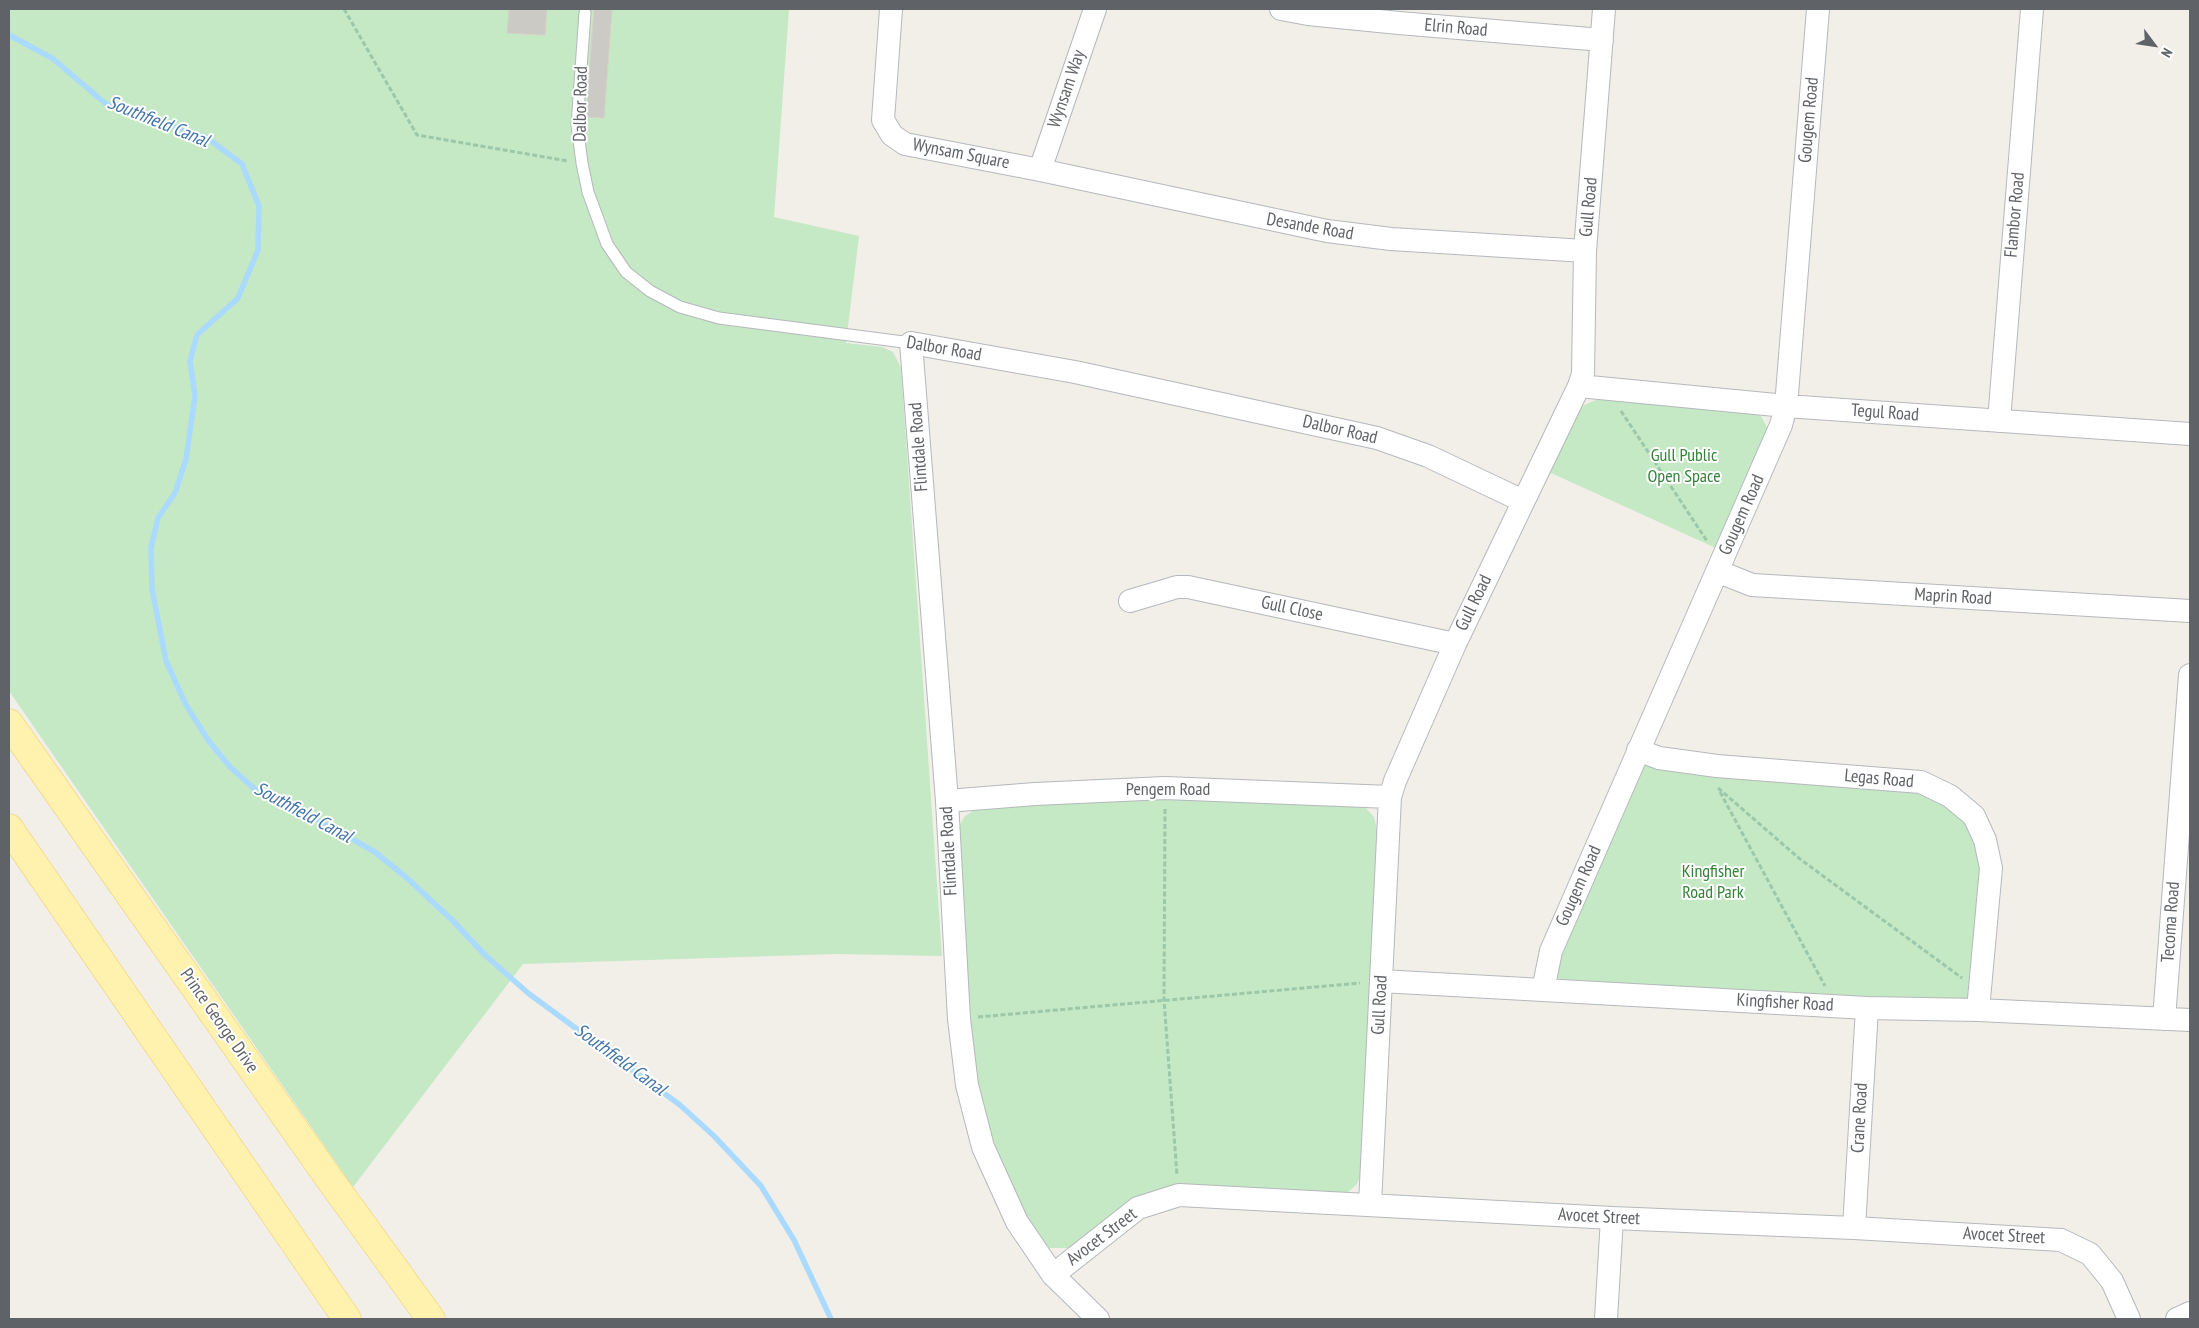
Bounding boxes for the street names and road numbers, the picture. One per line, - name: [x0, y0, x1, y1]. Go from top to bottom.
- street label: Elrin Road: [1424, 14, 1488, 42]
- street label: Wynsam Way: [1044, 47, 1090, 131]
- street label: Dalbor Road: [570, 66, 592, 142]
- street label: Gougem Road: [1794, 76, 1824, 164]
- street label: Wynsam Square: [911, 134, 1011, 174]
- street label: Flambor Road: [2001, 171, 2029, 259]
- street label: Gull Road: [1576, 176, 1602, 238]
- street label: Desande Road: [1265, 209, 1355, 245]
- street label: Dalbor Road: [905, 332, 983, 366]
- street label: Tegul Road: [1850, 400, 1920, 426]
- street label: Flintdale Road: [905, 402, 933, 492]
- street label: Dalbor Road: [1301, 411, 1379, 449]
- street label: Gougem Road: [1715, 471, 1769, 559]
- street label: Gull Road: [1451, 571, 1497, 635]
- street label: Maprin Road: [1914, 584, 1992, 610]
- street label: Gull Close: [1259, 592, 1325, 626]
- street label: Legas Road: [1843, 765, 1915, 793]
- street label: Pengem Road: [1126, 779, 1210, 801]
- street label: Flintdale Road: [936, 806, 962, 896]
- street label: Gougem Road: [1552, 842, 1606, 930]
- street label: Tecoma Road: [2157, 881, 2185, 963]
- street label: Prince George Drive: [175, 965, 263, 1077]
- street label: Gull Road: [1368, 975, 1392, 1035]
- street label: Kingfisher Road: [1736, 990, 1834, 1016]
- street label: Crane Road: [1847, 1082, 1873, 1154]
- street label: Avocet Street: [1063, 1204, 1141, 1270]
- street label: Avocet Street: [1557, 1204, 1641, 1230]
- street label: Avocet Street: [1962, 1223, 2046, 1249]

